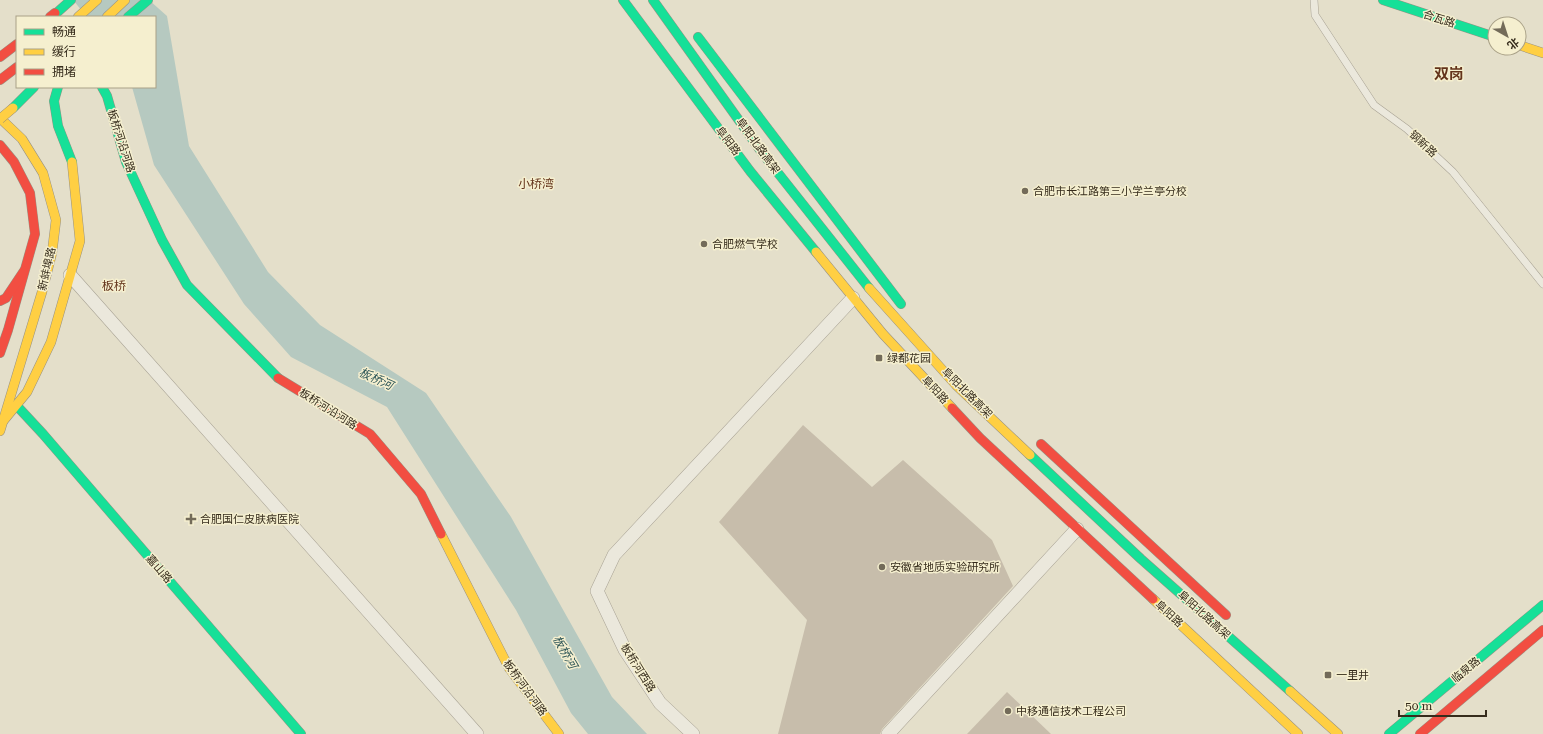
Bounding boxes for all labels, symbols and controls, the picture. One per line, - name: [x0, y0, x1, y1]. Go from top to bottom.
- street label: 合瓦路: [1421, 8, 1457, 30]
- legend: [16, 16, 156, 88]
- north arrow: [1487, 16, 1527, 56]
- text: 畅通: [52, 25, 76, 39]
- text: 北: [1505, 35, 1521, 52]
- text: 缓行: [52, 45, 76, 59]
- text: 拥堵: [52, 65, 76, 79]
- district label: 双岗: [1434, 65, 1464, 83]
- street label: 板桥河沿河路: [105, 108, 137, 174]
- street label: 阜阳北路高架: [733, 115, 783, 177]
- street label: 阜阳路: [713, 124, 743, 158]
- street label: 钢新路: [1406, 128, 1440, 160]
- district label: 小桥湾: [518, 177, 554, 191]
- place label: 合肥市长江路第三小学兰亭分校: [1033, 185, 1187, 198]
- marker: 合肥市长江路第三小学兰亭分校: [1020, 186, 1030, 196]
- place label: 合肥燃气学校: [712, 238, 778, 251]
- marker: 合肥燃气学校: [699, 239, 709, 249]
- street label: 新蚌埠路: [36, 246, 58, 292]
- district label: 板桥: [102, 279, 126, 293]
- place label: 绿都花园: [887, 352, 931, 365]
- marker: 绿都花园: [874, 353, 884, 363]
- water label: 板桥河: [357, 365, 397, 394]
- street label: 阜阳北路高架: [939, 365, 995, 421]
- street label: 阜阳路: [919, 373, 951, 407]
- street label: 板桥河沿河路: [297, 386, 359, 432]
- marker: 合肥国仁皮肤病医院: [185, 513, 197, 525]
- place label: 合肥国仁皮肤病医院: [200, 513, 299, 526]
- street label: 嘉山路: [143, 552, 175, 586]
- place label: 安徽省地质实验研究所: [890, 561, 1000, 574]
- marker: 安徽省地质实验研究所: [877, 562, 887, 572]
- street label: 阜阳北路高架: [1175, 588, 1233, 642]
- street label: 阜阳路: [1152, 598, 1186, 630]
- water label: 板桥河: [550, 633, 581, 673]
- street label: 板桥河西路: [618, 641, 658, 695]
- street label: 临泉路: [1449, 654, 1483, 686]
- street label: 板桥河沿河路: [500, 657, 550, 719]
- place label: 一里井: [1336, 669, 1369, 682]
- marker: 一里井: [1323, 670, 1333, 680]
- scale bar: [1399, 692, 1486, 718]
- text: 50 m: [1405, 699, 1432, 713]
- place label: 中移通信技术工程公司: [1016, 705, 1126, 718]
- marker: 中移通信技术工程公司: [1003, 706, 1013, 716]

